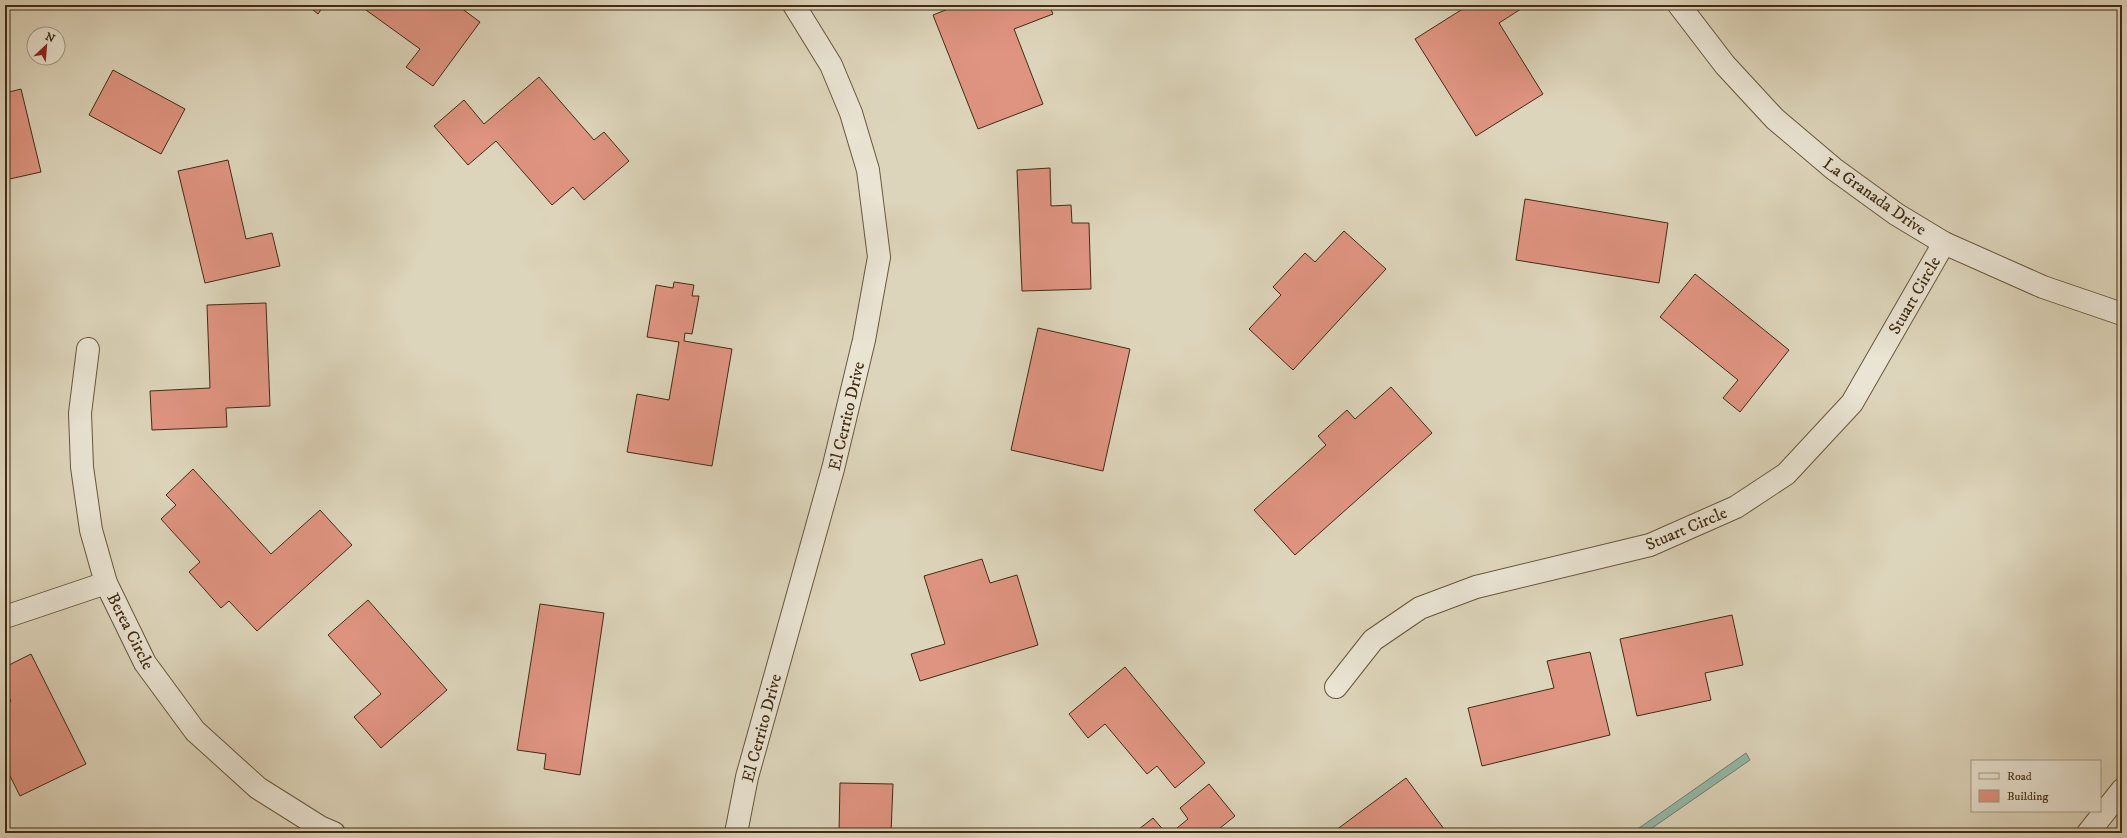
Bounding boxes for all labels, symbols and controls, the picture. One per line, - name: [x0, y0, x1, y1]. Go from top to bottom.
- north arrow: [26, 26, 66, 66]
- text: N: [43, 30, 57, 46]
- street label: La Granada Drive: [1818, 153, 1931, 241]
- street label: Stuart Circle: [1884, 253, 1946, 338]
- street label: El Cerrito Drive: [824, 360, 870, 473]
- street label: Stuart Circle: [1642, 502, 1731, 556]
- street label: Berea Circle: [101, 589, 159, 674]
- street label: El Cerrito Drive: [737, 672, 787, 785]
- legend: [1971, 760, 2101, 812]
- text: Road: [2007, 769, 2032, 784]
- text: Building: [2007, 789, 2048, 804]

